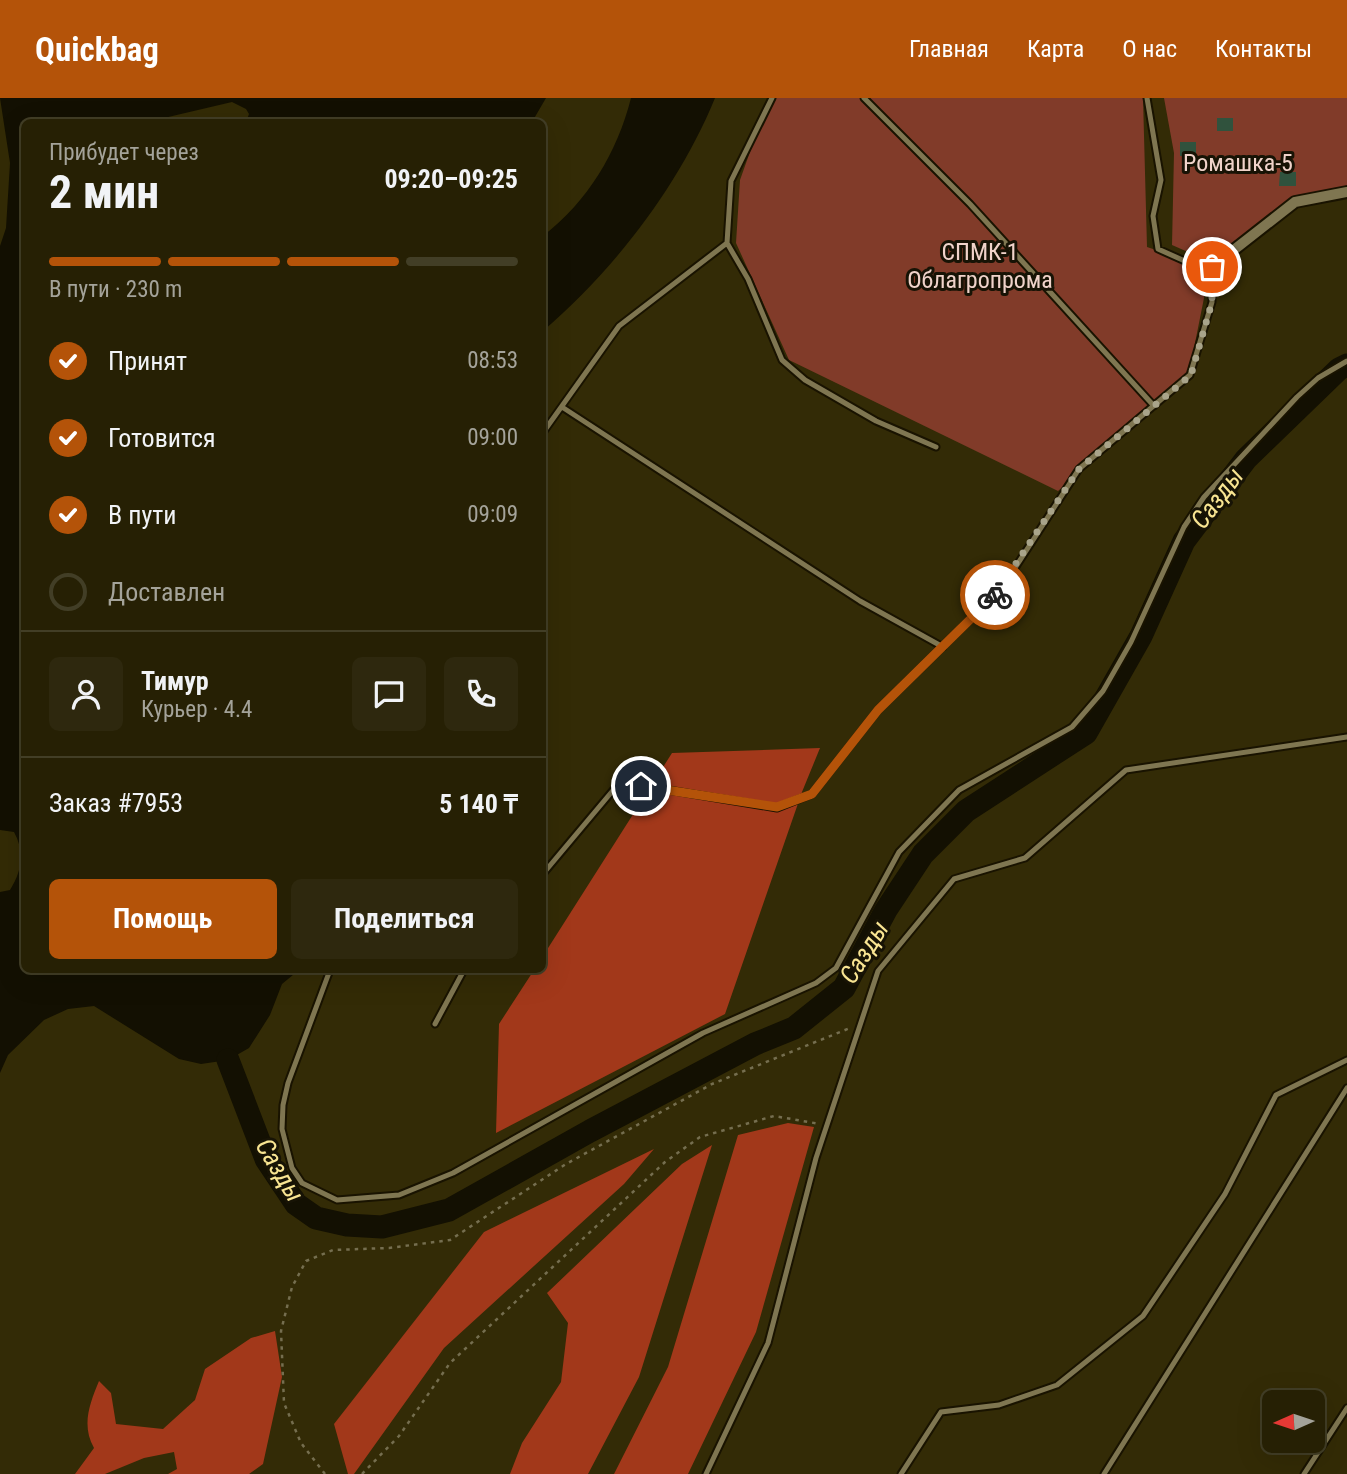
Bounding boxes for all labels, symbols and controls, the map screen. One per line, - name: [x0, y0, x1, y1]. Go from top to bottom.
- text: Quickbag: [35, 30, 159, 69]
- text: Главная: [909, 35, 989, 63]
- text: Карта: [1027, 35, 1084, 63]
- text: О нас: [1122, 35, 1177, 63]
- text: Контакты: [1215, 35, 1312, 63]
- text: Прибудет через: [49, 139, 199, 166]
- park label: Ромашка-5: [1183, 149, 1293, 177]
- text: 09:20–09:25: [384, 164, 518, 194]
- text: 2 мин: [49, 165, 159, 219]
- pin: [1182, 237, 1242, 297]
- park label: СПМК-1 Облагропрома: [907, 238, 1053, 294]
- icon: bag: [1193, 248, 1231, 286]
- text: В пути · 230 m: [49, 276, 182, 303]
- icon: check: [49, 342, 87, 380]
- text: Принят: [108, 346, 187, 376]
- text: 08:53: [467, 347, 518, 374]
- icon: check: [49, 419, 87, 457]
- text: Готовится: [108, 423, 216, 453]
- text: 09:00: [467, 424, 518, 451]
- water label: Сазды: [1184, 462, 1250, 534]
- icon: check: [49, 496, 87, 534]
- text: В пути: [108, 500, 177, 530]
- text: 09:09: [467, 501, 518, 528]
- courier: [960, 560, 1030, 630]
- icon: bike: [976, 576, 1014, 614]
- text: Доставлен: [108, 577, 225, 607]
- button: person: [49, 657, 123, 731]
- button: chat: [352, 657, 426, 731]
- button: phone: [444, 657, 518, 731]
- text: Тимур: [141, 666, 209, 696]
- text: Курьер · 4.4: [141, 696, 252, 723]
- pin: [611, 756, 671, 816]
- icon: home: [622, 767, 660, 805]
- text: Заказ #7953: [49, 788, 183, 818]
- text: 5 140 ₸: [439, 789, 518, 819]
- button: Помощь: [49, 879, 277, 959]
- button: Поделиться: [291, 879, 518, 959]
- water label: Сазды: [833, 915, 895, 989]
- water label: Сазды: [250, 1133, 310, 1207]
- north arrow: [1262, 1390, 1325, 1452]
- map controls: [1262, 1390, 1325, 1453]

